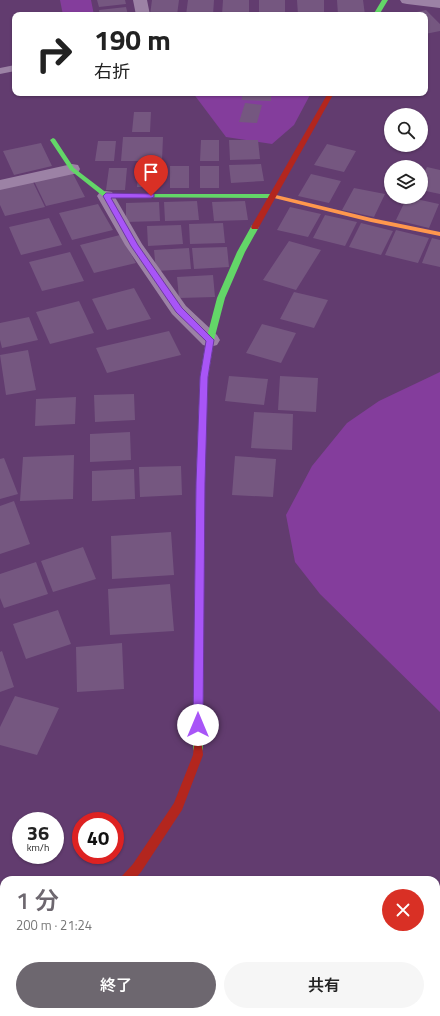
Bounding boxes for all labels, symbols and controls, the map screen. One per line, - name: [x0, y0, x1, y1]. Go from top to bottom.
- text: 190 m: [94, 18, 171, 61]
- icon: right: [28, 28, 80, 80]
- text: 右折: [94, 58, 130, 85]
- map controls: [384, 108, 428, 204]
- button: search: [384, 108, 428, 152]
- pin: [134, 155, 168, 196]
- button: layers: [384, 160, 428, 204]
- icon: arrive: [140, 161, 162, 183]
- position arrow: [177, 704, 219, 746]
- speed limit sign: 40: [72, 812, 124, 864]
- text: 36: [27, 817, 49, 848]
- text: km/h: [27, 840, 49, 855]
- text: 1 分: [16, 882, 59, 918]
- button: close: [382, 889, 424, 931]
- text: 200 m · 21:24: [16, 915, 92, 935]
- button: 終了: [16, 962, 216, 1008]
- button: 共有: [224, 962, 424, 1008]

